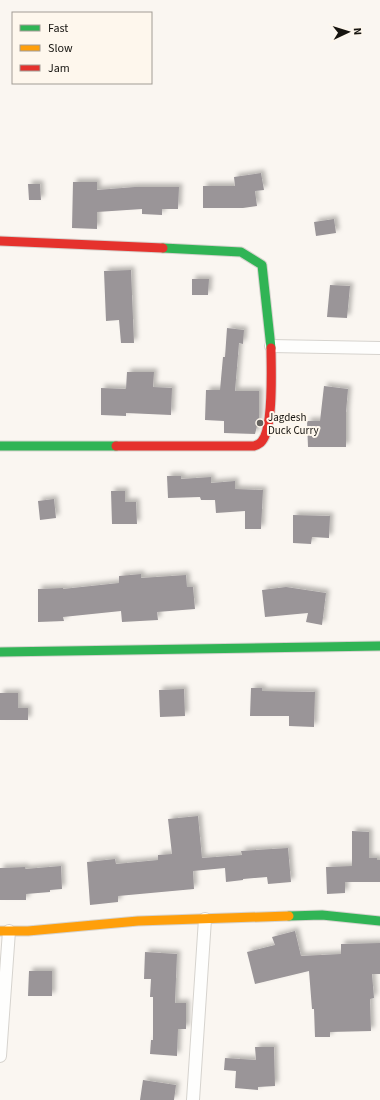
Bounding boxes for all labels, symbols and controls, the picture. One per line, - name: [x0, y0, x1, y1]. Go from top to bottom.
- legend: [12, 12, 152, 84]
- north arrow: [328, 12, 368, 52]
- text: Fast: [48, 20, 68, 37]
- text: N: [350, 27, 365, 36]
- text: Slow: [48, 40, 73, 57]
- text: Jam: [48, 60, 70, 77]
- place label: Jagdesh Duck Curry: [268, 410, 319, 438]
- marker: Jagdesh Duck Curry: [255, 418, 265, 428]

